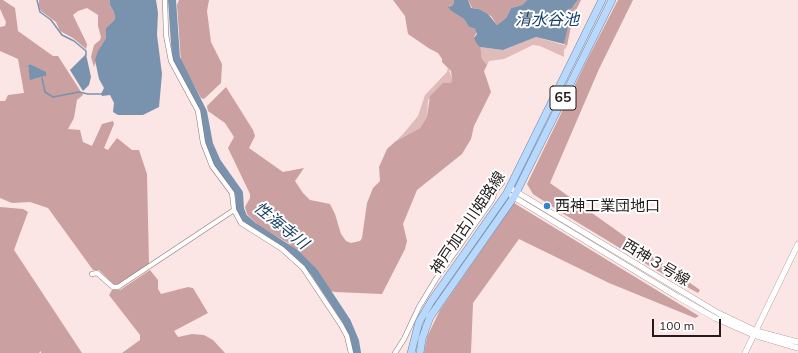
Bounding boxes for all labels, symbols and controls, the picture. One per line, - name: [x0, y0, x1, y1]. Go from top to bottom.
- water label: 清水谷池: [515, 10, 579, 30]
- road number: 65: [550, 86, 576, 110]
- street label: 神戸加古川姫路線: [427, 168, 509, 278]
- place label: 西神工業団地口: [555, 197, 660, 215]
- water label: 性海寺川: [250, 198, 312, 254]
- marker: 西神工業団地口: [542, 201, 552, 211]
- street label: 西神３号線: [619, 236, 693, 290]
- scale bar: [654, 311, 723, 337]
- text: 100 m: [659, 318, 694, 333]

